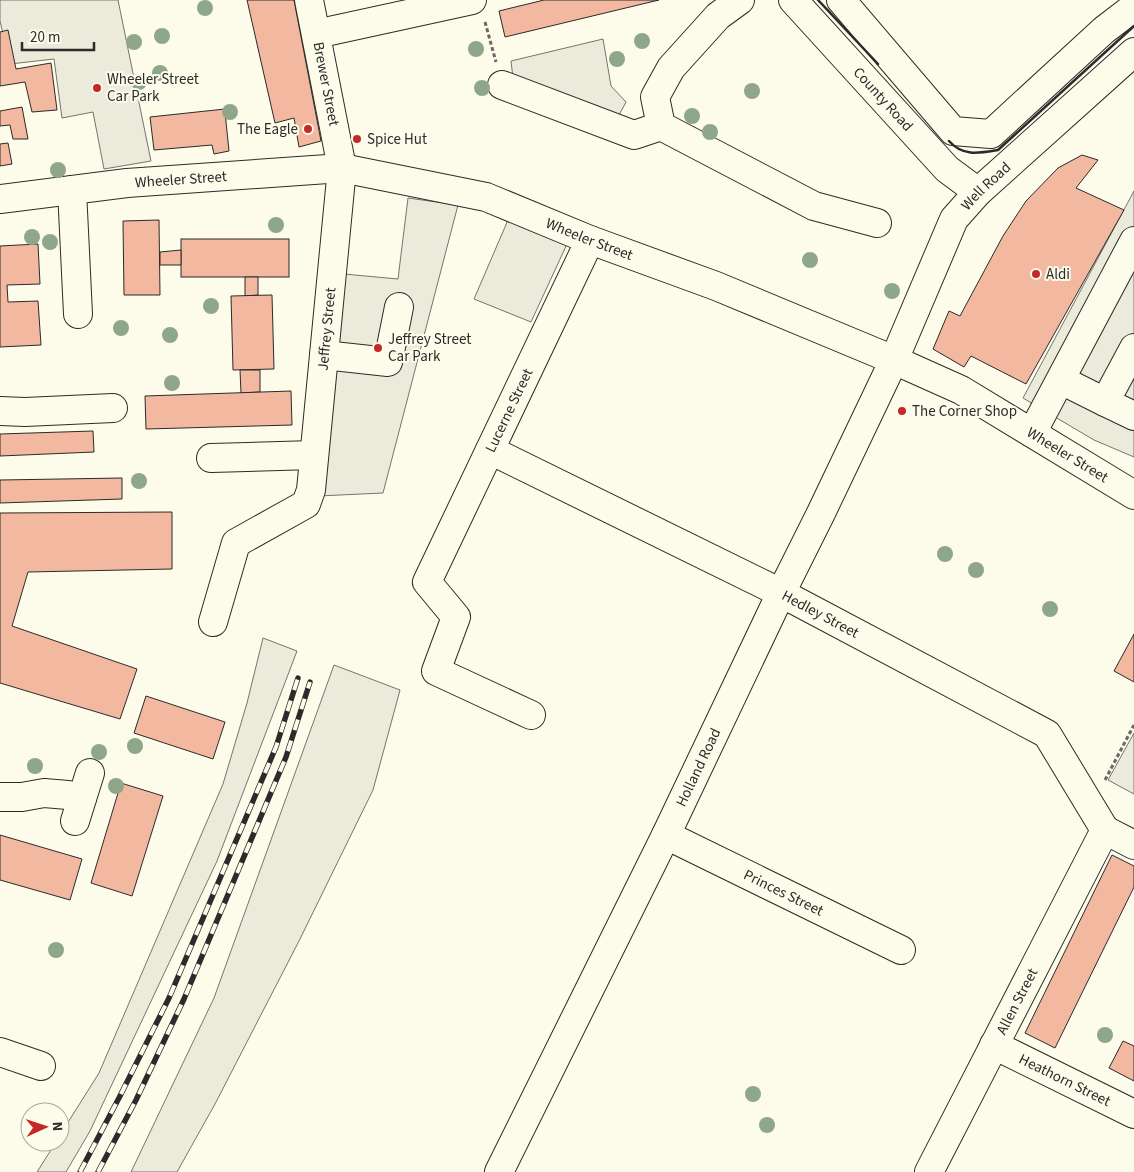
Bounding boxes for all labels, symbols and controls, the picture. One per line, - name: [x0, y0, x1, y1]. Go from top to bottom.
- scale bar: [22, 20, 95, 52]
- text: 20 m: [30, 27, 60, 48]
- street label: Brewer Street: [308, 40, 344, 128]
- street label: County Road: [848, 62, 918, 136]
- place label: Wheeler Street Car Park: [107, 69, 199, 107]
- marker: Wheeler Street Car Park: [91, 82, 103, 94]
- place label: The Eagle: [237, 119, 298, 140]
- marker: The Eagle: [302, 123, 314, 135]
- place label: Spice Hut: [367, 129, 427, 150]
- marker: Spice Hut: [351, 133, 363, 145]
- street label: Well Road: [956, 157, 1015, 215]
- street label: Wheeler Street: [134, 166, 227, 193]
- street label: Wheeler Street: [543, 212, 636, 265]
- place label: Aldi: [1046, 264, 1070, 285]
- marker: Aldi: [1030, 268, 1042, 280]
- street label: Jeffrey Street: [312, 286, 341, 372]
- place label: Jeffrey Street Car Park: [388, 329, 471, 367]
- marker: Jeffrey Street Car Park: [372, 342, 384, 354]
- street label: Lucerne Street: [480, 365, 538, 456]
- place label: The Corner Shop: [912, 401, 1017, 422]
- marker: The Corner Shop: [896, 405, 908, 417]
- street label: Wheeler Street: [1023, 422, 1112, 488]
- street label: Hedley Street: [778, 585, 863, 643]
- street label: Holland Road: [670, 725, 726, 810]
- street label: Princes Street: [740, 864, 827, 921]
- street label: Allen Street: [991, 964, 1043, 1038]
- street label: Heathorn Street: [1015, 1048, 1114, 1111]
- north arrow: [20, 1102, 70, 1152]
- text: N: [47, 1121, 67, 1132]

